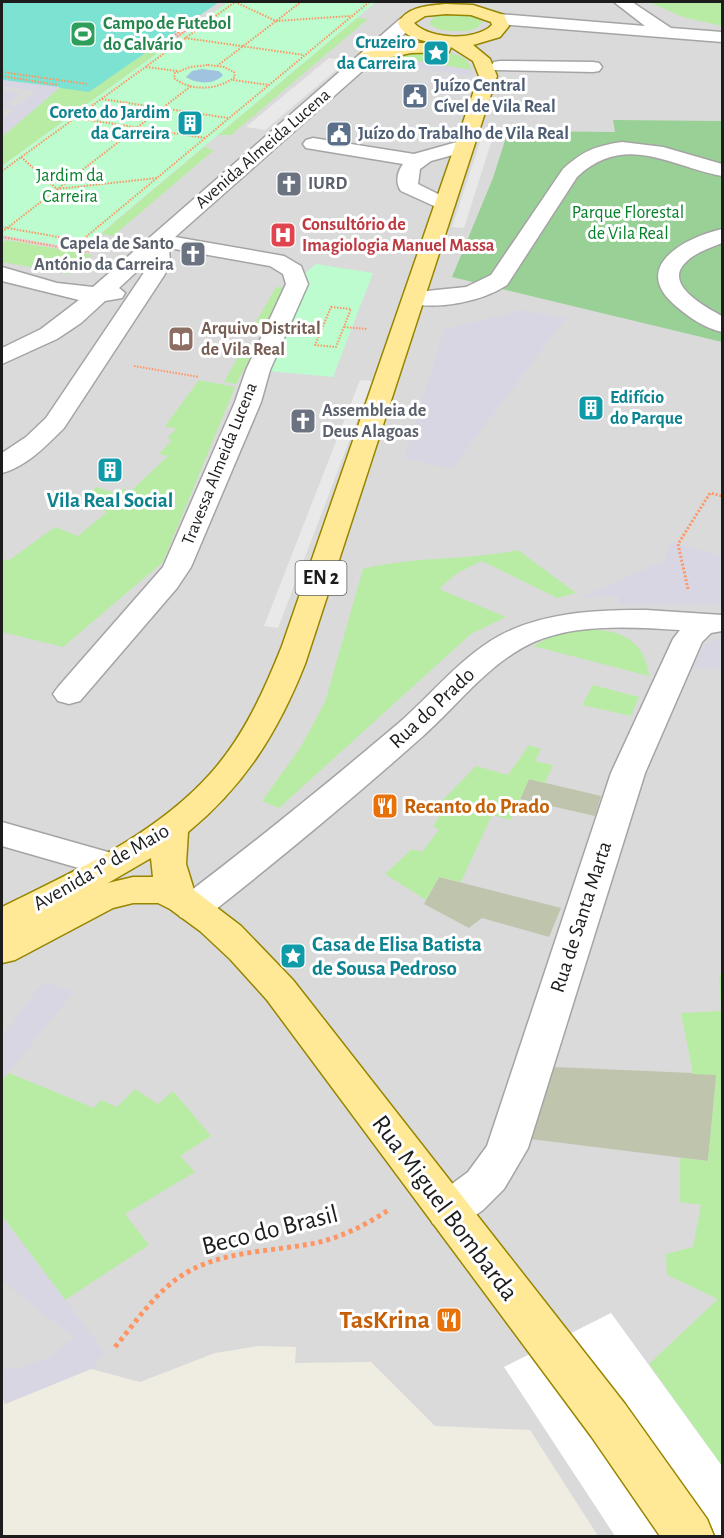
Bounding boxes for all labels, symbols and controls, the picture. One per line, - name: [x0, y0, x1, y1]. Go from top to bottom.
- place label: Campo de Futebol do Calvário: [103, 15, 231, 54]
- sports icon: Campo de Futebol do Calvário: [68, 19, 98, 49]
- place label: Cruzeiro da Carreira: [337, 34, 416, 73]
- place icon: Cruzeiro da Carreira: [421, 38, 451, 68]
- place label: Juízo Central Cível de Vila Real: [434, 77, 556, 116]
- public building icon: Juízo Central Cível de Vila Real: [400, 81, 430, 111]
- street label: Avenida Almeida Lucena: [192, 86, 334, 212]
- place label: Coreto do Jardim da Carreira: [50, 104, 170, 143]
- building icon: Coreto do Jardim da Carreira: [175, 108, 205, 138]
- public building icon: Juízo do Trabalho de Vila Real: [324, 119, 354, 149]
- place label: Juízo do Trabalho de Vila Real: [358, 125, 569, 143]
- park label: Jardim da Carreira: [36, 167, 104, 206]
- church icon: IURD: [274, 169, 304, 199]
- place label: IURD: [308, 175, 347, 193]
- park label: Parque Florestal de Vila Real: [572, 204, 684, 243]
- place label: Consultório de Imagiologia Manuel Massa: [302, 216, 495, 255]
- hospital icon: Consultório de Imagiologia Manuel Massa: [268, 220, 298, 250]
- place label: Capela de Santo António da Carreira: [34, 235, 174, 274]
- church icon: Capela de Santo António da Carreira: [178, 239, 208, 269]
- place label: Arquivo Distrital de Vila Real: [201, 320, 321, 359]
- library icon: Arquivo Distrital de Vila Real: [166, 324, 196, 354]
- street label: Travessa Almeida Lucena: [179, 380, 261, 548]
- place label: Edifício do Parque: [610, 389, 683, 428]
- building icon: Edifício do Parque: [576, 393, 606, 423]
- place label: Assembleia de Deus Alagoas: [322, 402, 426, 441]
- church icon: Assembleia de Deus Alagoas: [288, 406, 318, 436]
- building icon: Vila Real Social: [95, 455, 125, 485]
- place label: Vila Real Social: [47, 490, 173, 511]
- road number: EN 2: [296, 561, 346, 595]
- street label: Rua do Prado: [385, 664, 479, 752]
- restaurant icon: Recanto do Prado: [370, 791, 400, 821]
- place label: Recanto do Prado: [404, 796, 550, 817]
- street label: Avenida 1º de Maio: [29, 820, 173, 914]
- street label: Rua de Santa Marta: [547, 838, 615, 995]
- place label: Casa de Elisa Batista de Sousa Pedroso: [312, 934, 482, 979]
- place icon: Casa de Elisa Batista de Sousa Pedroso: [278, 941, 308, 971]
- street label: Rua Miguel Bombarda: [367, 1110, 523, 1306]
- street label: Beco do Brasil: [199, 1201, 341, 1259]
- restaurant icon: TasKrina: [434, 1305, 464, 1335]
- place label: TasKrina: [339, 1307, 430, 1333]

